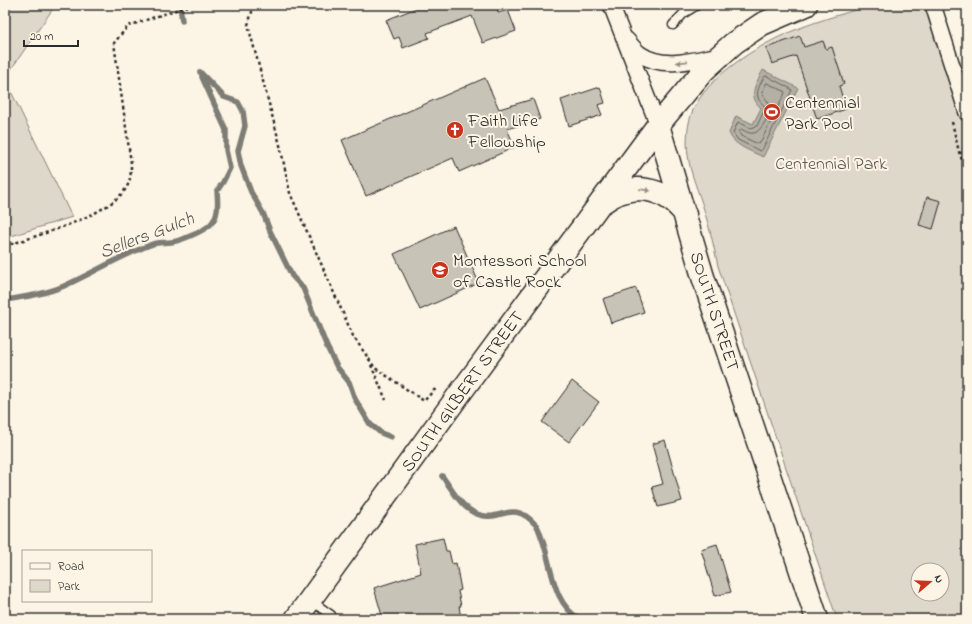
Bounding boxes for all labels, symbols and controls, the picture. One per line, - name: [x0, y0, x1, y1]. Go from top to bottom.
- scale bar: [24, 22, 78, 48]
- text: 20 m: [30, 28, 53, 46]
- one-way arrow: [676, 59, 688, 65]
- place label: Centennial Park Pool: [785, 91, 860, 138]
- sports icon: Centennial Park Pool: [762, 102, 782, 122]
- place label: Faith Life Fellowship: [467, 109, 546, 156]
- church icon: Faith Life Fellowship: [445, 120, 465, 140]
- park label: Centennial Park: [775, 152, 887, 178]
- one-way arrow: [639, 187, 651, 193]
- water label: Sellers Gulch: [96, 206, 199, 267]
- place label: Montessori School of Castle Rock: [453, 249, 587, 296]
- street label: SOUTH STREET: [682, 249, 745, 375]
- school or university icon: Montessori School of Castle Rock: [430, 260, 450, 280]
- street label: SOUTH GILBERT STREET: [396, 306, 531, 478]
- legend: [22, 550, 152, 602]
- text: Road: [58, 558, 84, 576]
- north arrow: [910, 562, 950, 602]
- text: N: [930, 573, 947, 585]
- text: Park: [58, 578, 80, 596]

